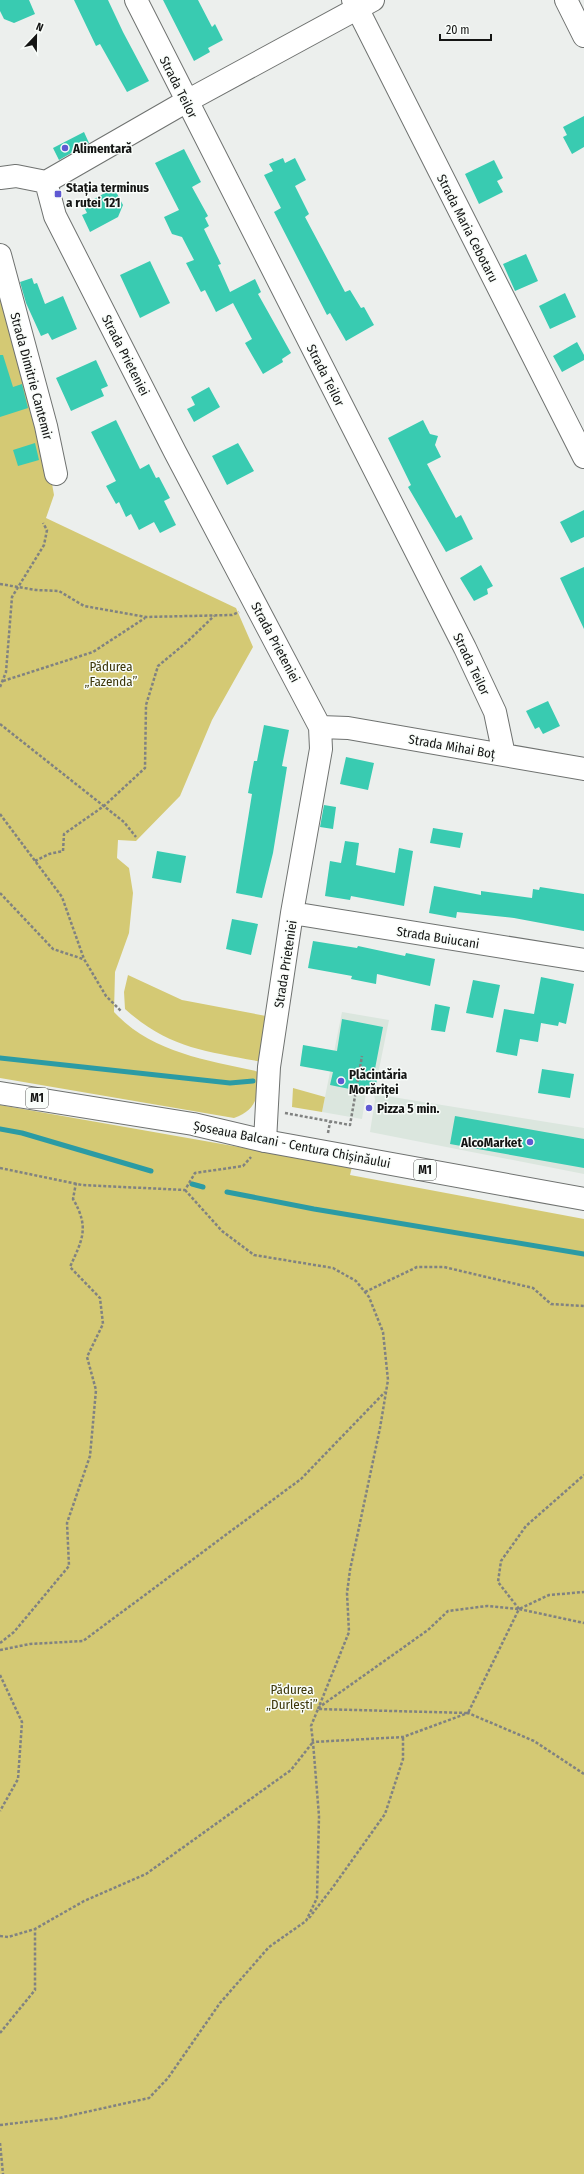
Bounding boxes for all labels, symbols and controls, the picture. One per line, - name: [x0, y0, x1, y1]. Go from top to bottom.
- north arrow: [16, 16, 56, 56]
- scale bar: [440, 16, 491, 42]
- text: N: [34, 20, 45, 34]
- text: 20 m: [446, 23, 470, 37]
- street label: Strada Teilor: [157, 54, 201, 121]
- place label: Alimentară: [72, 141, 133, 156]
- marker: Alimentară: [60, 143, 70, 153]
- street label: Strada Maria Cebotaru: [434, 172, 501, 285]
- place label: Stația terminus a rutei 121: [66, 180, 149, 210]
- marker: Stația terminus a rutei 121: [53, 189, 63, 199]
- street label: Strada Dimitrie Cantemir: [7, 311, 56, 442]
- street label: Strada Prieteniei: [99, 312, 152, 398]
- street label: Strada Teilor: [304, 342, 348, 409]
- street label: Strada Prieteniei: [248, 600, 303, 685]
- street label: Strada Teilor: [450, 631, 493, 698]
- park label: Pădurea „Fazenda”: [85, 659, 137, 689]
- street label: Strada Mihai Boț: [407, 731, 497, 763]
- street label: Strada Prieteniei: [271, 919, 300, 1009]
- street label: Strada Buiucani: [396, 924, 480, 951]
- place label: Plăcintăria Morăriței: [349, 1067, 408, 1098]
- marker: Plăcintăria Morăriței: [336, 1076, 346, 1086]
- road number: M1: [26, 1088, 48, 1108]
- place label: Pizza 5 min.: [377, 1101, 440, 1116]
- marker: Pizza 5 min.: [364, 1103, 374, 1113]
- street label: Șoseaua Balcani - Centura Chișinăului: [192, 1118, 392, 1172]
- place label: AlcoMarket: [460, 1135, 522, 1150]
- marker: AlcoMarket: [525, 1137, 535, 1147]
- road number: M1: [414, 1160, 436, 1180]
- park label: Pădurea „Durlești”: [266, 1682, 318, 1713]

